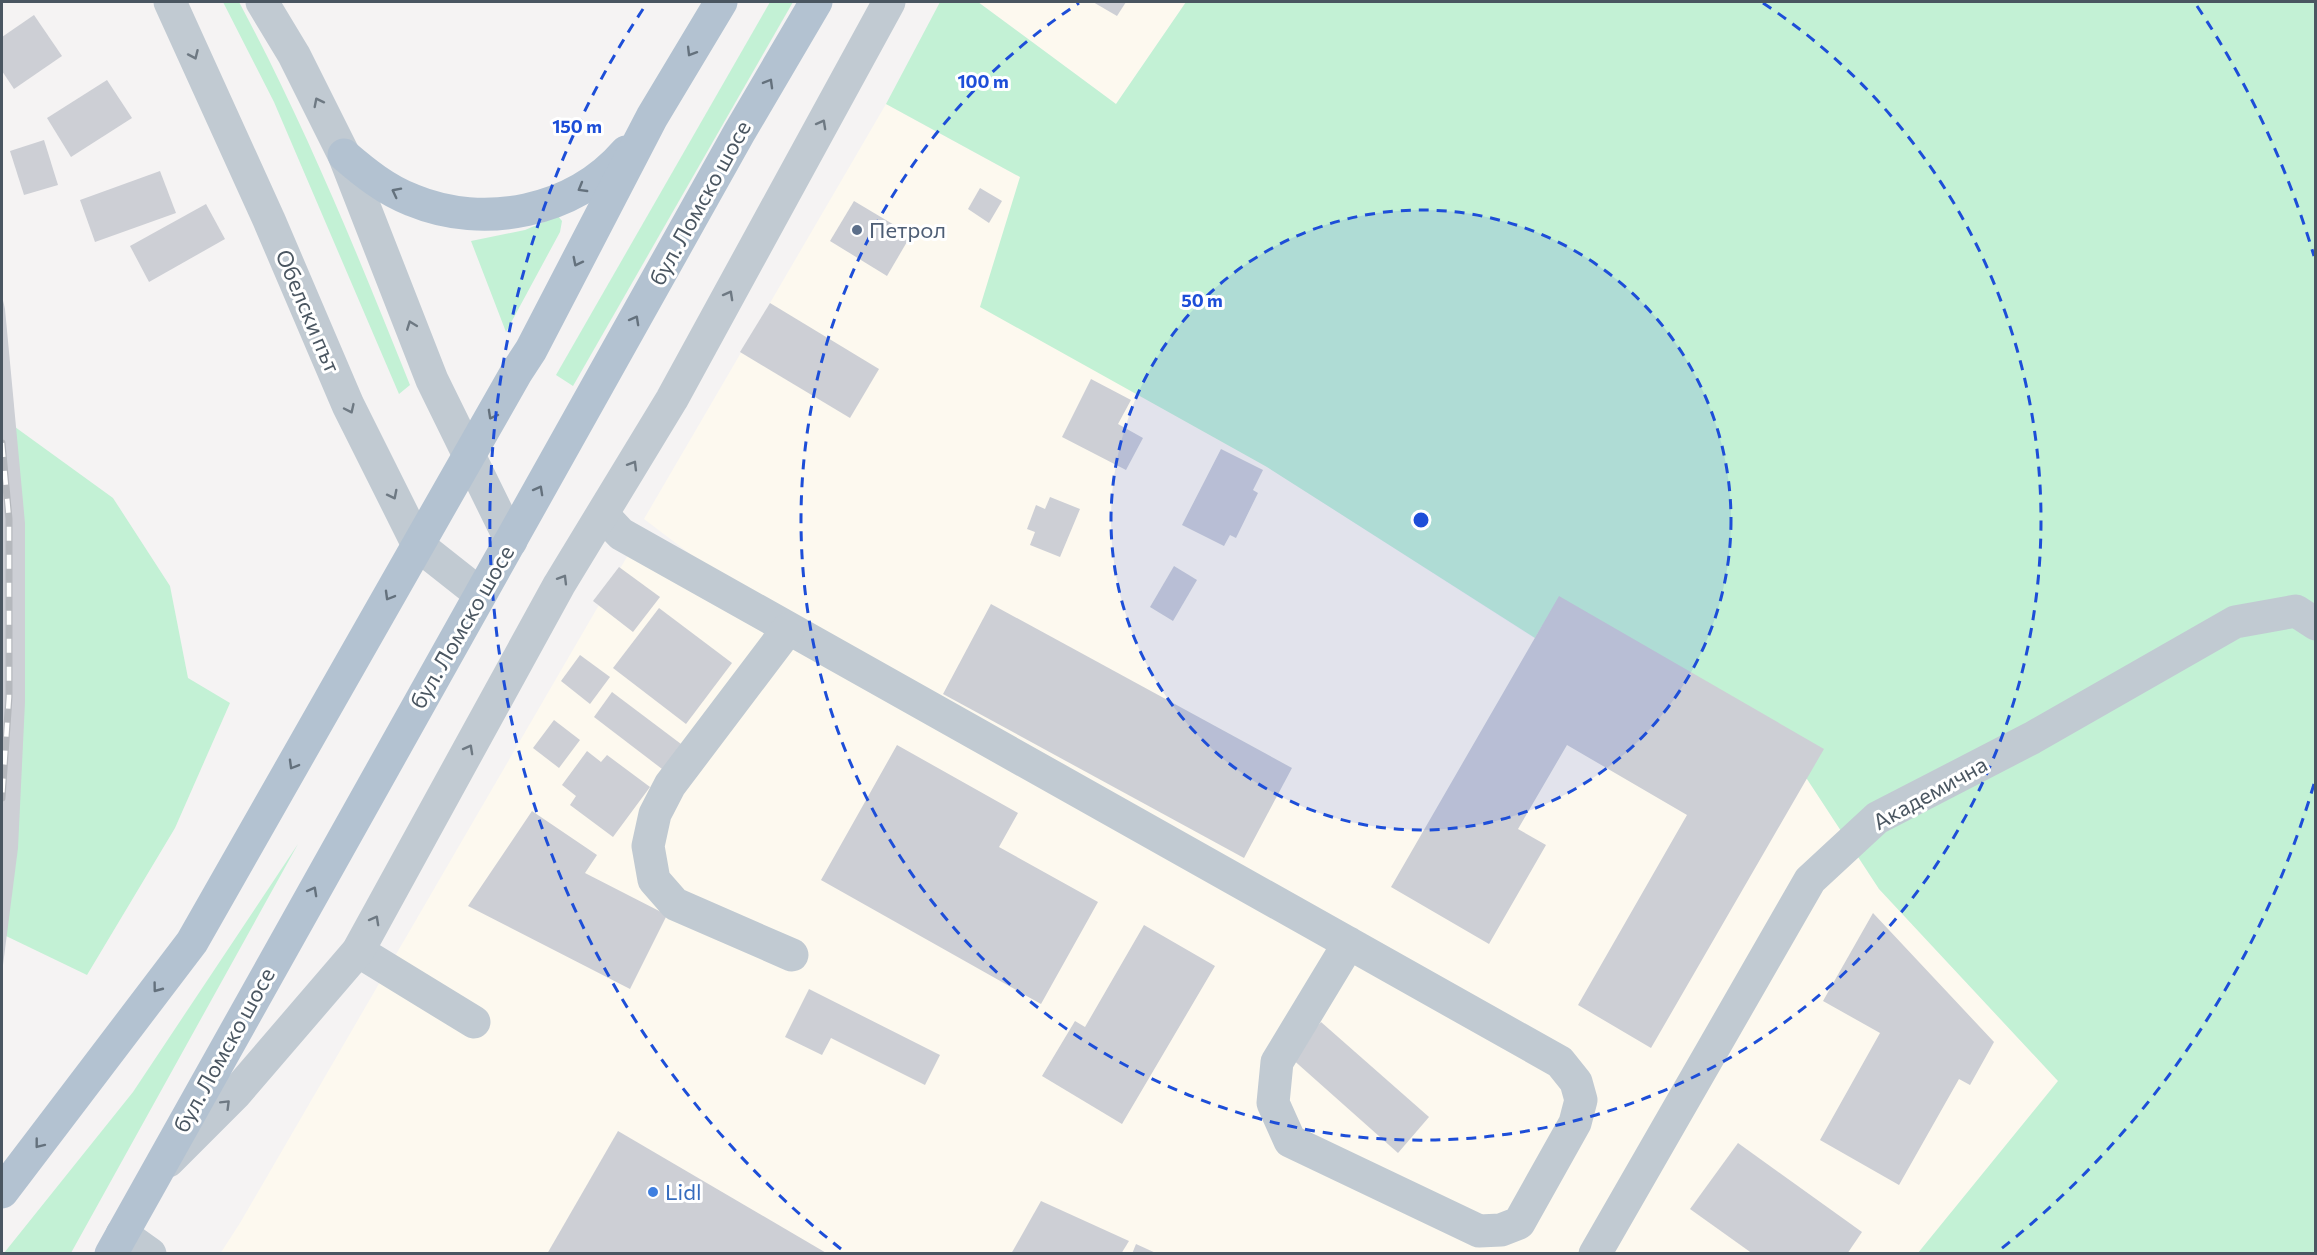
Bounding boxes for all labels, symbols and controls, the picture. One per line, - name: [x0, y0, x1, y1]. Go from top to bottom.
- one-way arrow: [687, 46, 699, 56]
- one-way arrow: [187, 48, 199, 59]
- text: 100 m: [957, 70, 1009, 92]
- one-way arrow: [761, 79, 773, 89]
- one-way arrow: [314, 98, 325, 109]
- text: 150 m: [552, 115, 602, 137]
- street label: бул. Ломско шосе: [643, 116, 756, 290]
- one-way arrow: [815, 120, 827, 130]
- one-way arrow: [578, 180, 588, 192]
- one-way arrow: [391, 188, 402, 200]
- place label: Петрол: [869, 216, 946, 243]
- marker: Петрол: [850, 223, 864, 237]
- street label: Обелски път: [270, 245, 347, 377]
- one-way arrow: [573, 256, 584, 266]
- text: 50 m: [1181, 289, 1223, 311]
- one-way arrow: [722, 291, 733, 301]
- one-way arrow: [628, 316, 639, 326]
- one-way arrow: [406, 320, 418, 331]
- one-way arrow: [343, 403, 355, 414]
- one-way arrow: [488, 409, 499, 419]
- one-way arrow: [625, 461, 637, 471]
- one-way arrow: [532, 486, 544, 497]
- one-way arrow: [386, 489, 397, 500]
- centre of rings: [1411, 510, 1431, 530]
- street label: бул. Ломско шосе: [404, 540, 519, 713]
- one-way arrow: [556, 575, 568, 585]
- one-way arrow: [385, 589, 397, 600]
- one-way arrow: [462, 745, 473, 756]
- street label: Академична: [1868, 750, 1992, 835]
- one-way arrow: [289, 759, 300, 769]
- one-way arrow: [306, 887, 317, 897]
- one-way arrow: [368, 916, 379, 926]
- street label: бул. Ломско шосе: [167, 963, 280, 1137]
- one-way arrow: [153, 982, 164, 993]
- one-way arrow: [219, 1100, 230, 1110]
- one-way arrow: [35, 1137, 46, 1148]
- place label: Lidl: [665, 1178, 702, 1205]
- marker: Lidl: [646, 1185, 660, 1199]

